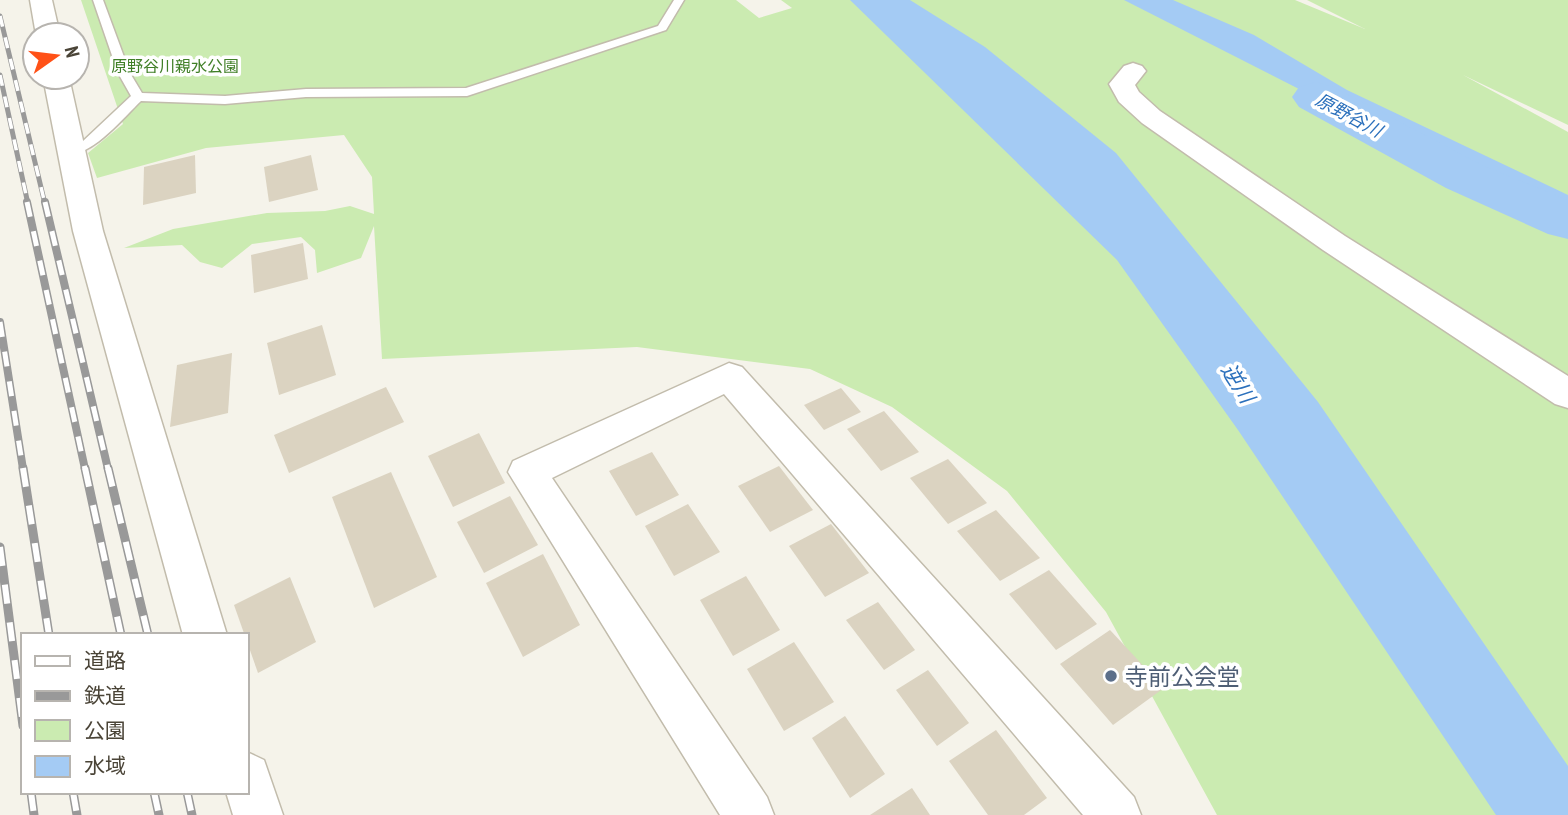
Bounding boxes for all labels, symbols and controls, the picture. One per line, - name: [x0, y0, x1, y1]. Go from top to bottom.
- north arrow: [21, 21, 91, 91]
- text: N: [60, 44, 85, 60]
- park label: 原野谷川親水公園: [111, 56, 239, 76]
- water label: 原野谷川: [1312, 88, 1388, 143]
- water label: 逆川: [1215, 358, 1262, 410]
- legend: [21, 633, 248, 794]
- text: 道路: [84, 647, 126, 674]
- place label: 寺前公会堂: [1125, 662, 1240, 691]
- marker: 寺前公会堂: [1103, 668, 1119, 684]
- text: 鉄道: [84, 682, 126, 709]
- text: 公園: [84, 717, 126, 744]
- text: 水域: [84, 752, 126, 779]

